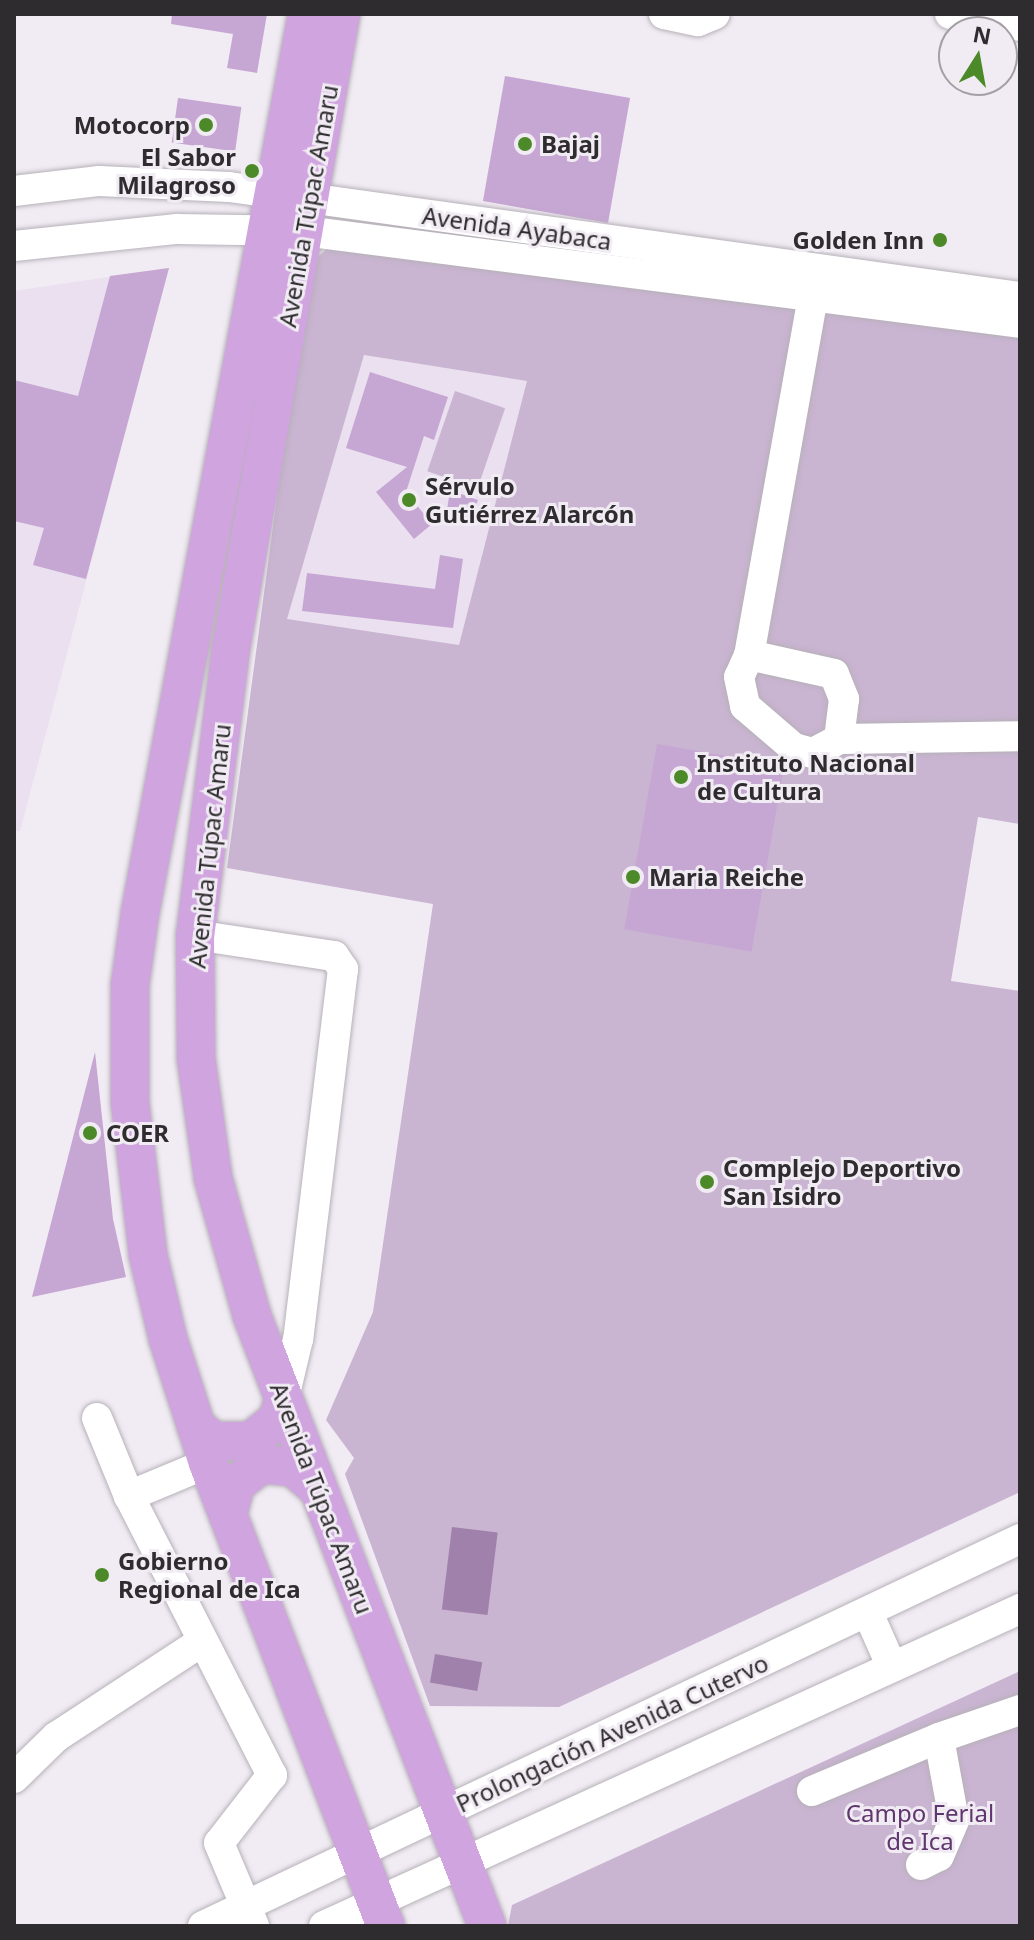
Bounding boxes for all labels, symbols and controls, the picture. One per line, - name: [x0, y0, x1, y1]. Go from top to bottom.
- north arrow: [938, 16, 1018, 96]
- text: N: [971, 18, 994, 51]
- street label: Avenida Túpac Amaru: [273, 83, 343, 329]
- place label: Motocorp: [74, 111, 190, 139]
- marker: Motocorp: [197, 116, 215, 134]
- place label: Bajaj: [541, 130, 600, 158]
- marker: Bajaj: [516, 135, 534, 153]
- place label: El Sabor Milagroso: [117, 143, 236, 199]
- marker: El Sabor Milagroso: [243, 162, 261, 180]
- street label: Avenida Ayabaca: [421, 200, 613, 256]
- place label: Golden Inn: [793, 226, 924, 254]
- marker: Golden Inn: [931, 231, 949, 249]
- place label: Sérvulo Gutiérrez Alarcón: [425, 472, 634, 528]
- marker: Sérvulo Gutiérrez Alarcón: [400, 491, 418, 509]
- street label: Avenida Túpac Amaru: [182, 722, 236, 970]
- place label: Instituto Nacional de Cultura: [697, 749, 915, 805]
- marker: Instituto Nacional de Cultura: [672, 768, 690, 786]
- place label: Maria Reiche: [649, 863, 804, 891]
- marker: Maria Reiche: [624, 868, 642, 886]
- place label: COER: [106, 1119, 169, 1147]
- marker: COER: [81, 1124, 99, 1142]
- place label: Complejo Deportivo San Isidro: [723, 1154, 961, 1210]
- marker: Complejo Deportivo San Isidro: [698, 1173, 716, 1191]
- street label: Avenida Túpac Amaru: [265, 1378, 379, 1618]
- place label: Gobierno Regional de Ica: [118, 1547, 301, 1603]
- marker: Gobierno Regional de Ica: [93, 1566, 111, 1584]
- street label: Prolongación Avenida Cutervo: [451, 1648, 773, 1818]
- park label: Campo Ferial de Ica: [846, 1799, 994, 1855]

